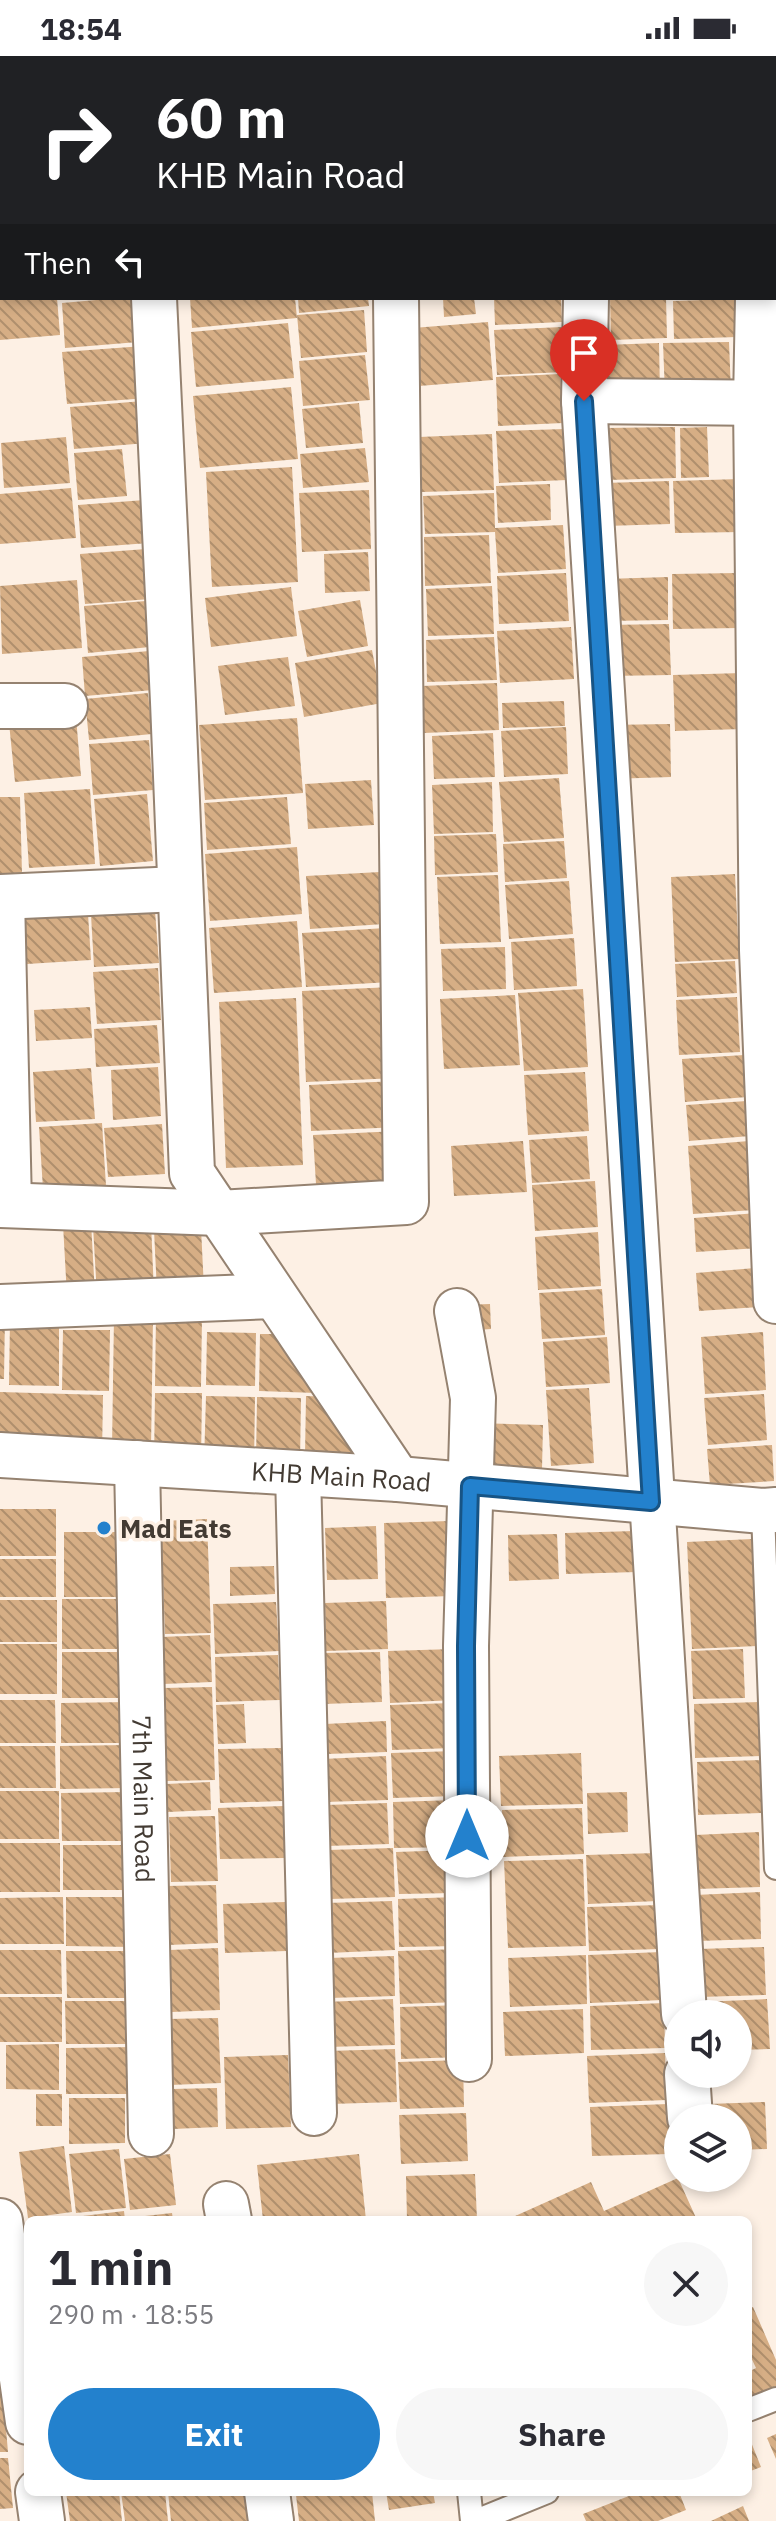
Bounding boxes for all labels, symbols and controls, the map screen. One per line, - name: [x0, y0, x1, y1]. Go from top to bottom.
- text: 18:54: [40, 9, 122, 48]
- text: 60 m: [156, 81, 286, 153]
- icon: right: [24, 88, 128, 192]
- text: KHB Main Road: [156, 151, 405, 198]
- icon: left: [108, 240, 152, 284]
- text: Then: [24, 243, 92, 282]
- pin: [550, 319, 618, 401]
- icon: arrive: [562, 331, 606, 375]
- street label: KHB Main Road: [250, 1453, 433, 1499]
- place label: Mad Eats: [120, 1511, 232, 1545]
- marker: Mad Eats: [95, 1519, 113, 1537]
- street label: 7th Main Road: [125, 1715, 163, 1883]
- position arrow: [425, 1794, 509, 1878]
- map controls: [664, 2000, 752, 2192]
- button: sound: [664, 2000, 752, 2088]
- button: layers: [664, 2104, 752, 2192]
- text: 1 min: [48, 2236, 173, 2298]
- button: close: [644, 2242, 728, 2326]
- text: 290 m · 18:55: [48, 2297, 214, 2331]
- button: Exit: [48, 2388, 380, 2480]
- button: Share: [396, 2388, 728, 2480]

